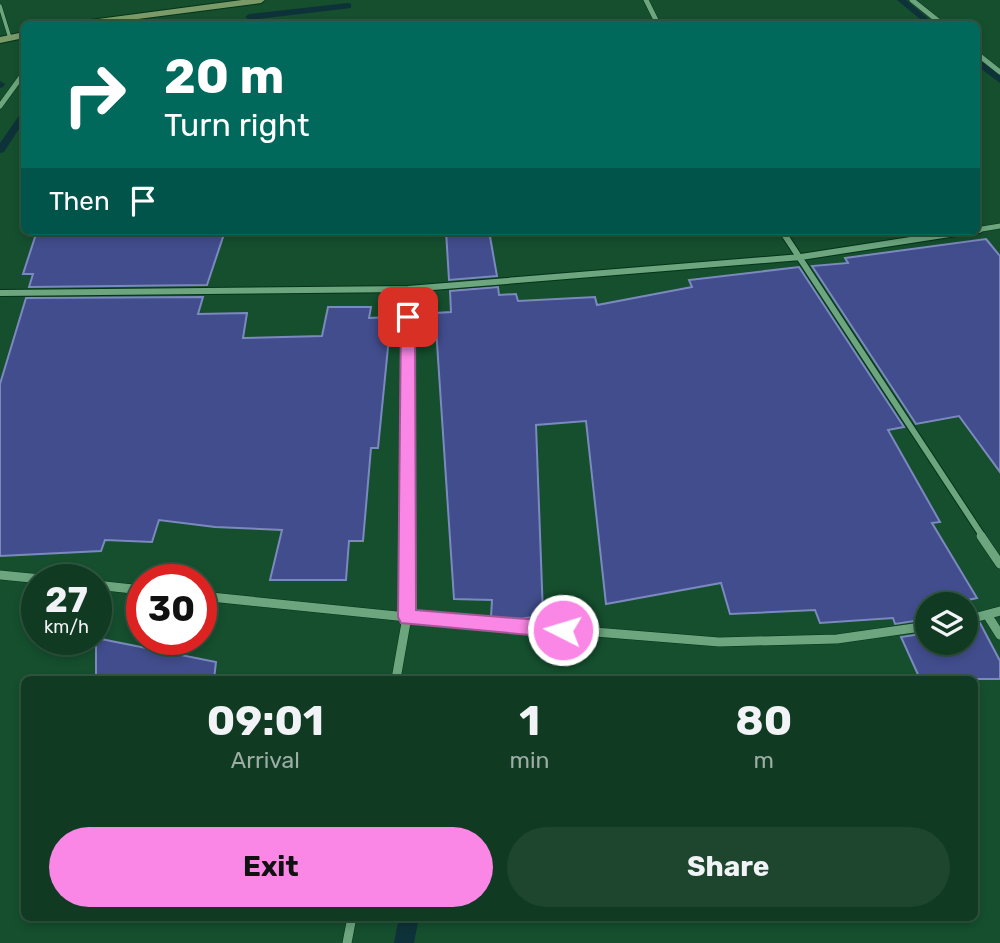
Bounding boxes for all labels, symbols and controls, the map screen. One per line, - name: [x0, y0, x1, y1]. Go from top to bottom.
- text: 20 m: [164, 47, 285, 105]
- icon: right: [49, 49, 140, 140]
- text: Turn right: [164, 106, 309, 144]
- icon: arrive: [124, 182, 162, 220]
- text: Then: [49, 186, 110, 217]
- pin: [378, 287, 438, 347]
- icon: arrive: [389, 298, 427, 336]
- speed limit sign: 30: [126, 564, 217, 655]
- text: 27: [45, 579, 88, 621]
- map controls: [915, 592, 978, 655]
- button: layers: [915, 592, 978, 655]
- position arrow: [526, 593, 600, 667]
- text: km/h: [44, 616, 89, 638]
- text: 09:01: [207, 696, 324, 746]
- text: 1: [519, 696, 540, 746]
- text: 80: [735, 696, 792, 746]
- text: Arrival: [231, 746, 300, 774]
- text: min: [510, 746, 550, 774]
- text: m: [754, 746, 774, 774]
- button: Exit: [49, 827, 493, 907]
- button: Share: [507, 827, 950, 907]

